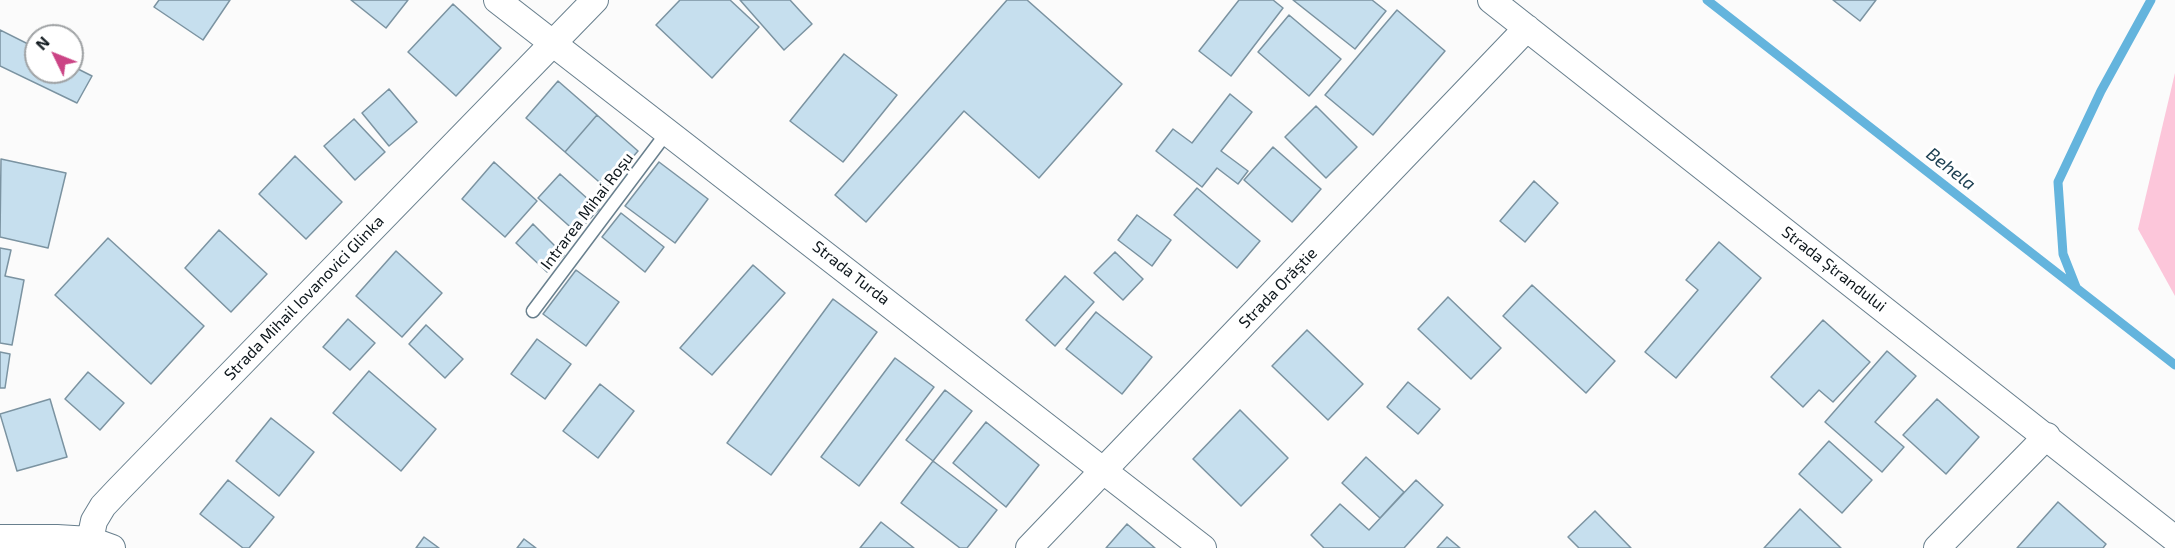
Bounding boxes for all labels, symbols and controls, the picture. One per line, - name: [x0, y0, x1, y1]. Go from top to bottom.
- north arrow: [24, 24, 84, 84]
- text: N: [31, 32, 53, 53]
- water label: Behela: [1922, 143, 1980, 195]
- street label: Intrarea Mihai Roșu: [537, 149, 637, 273]
- street label: Strada Mihail Iovanovici Glinka: [220, 212, 388, 384]
- street label: Strada Ștrandului: [1778, 222, 1890, 316]
- street label: Strada Turda: [808, 237, 894, 309]
- street label: Strada Orăștie: [1235, 244, 1321, 332]

